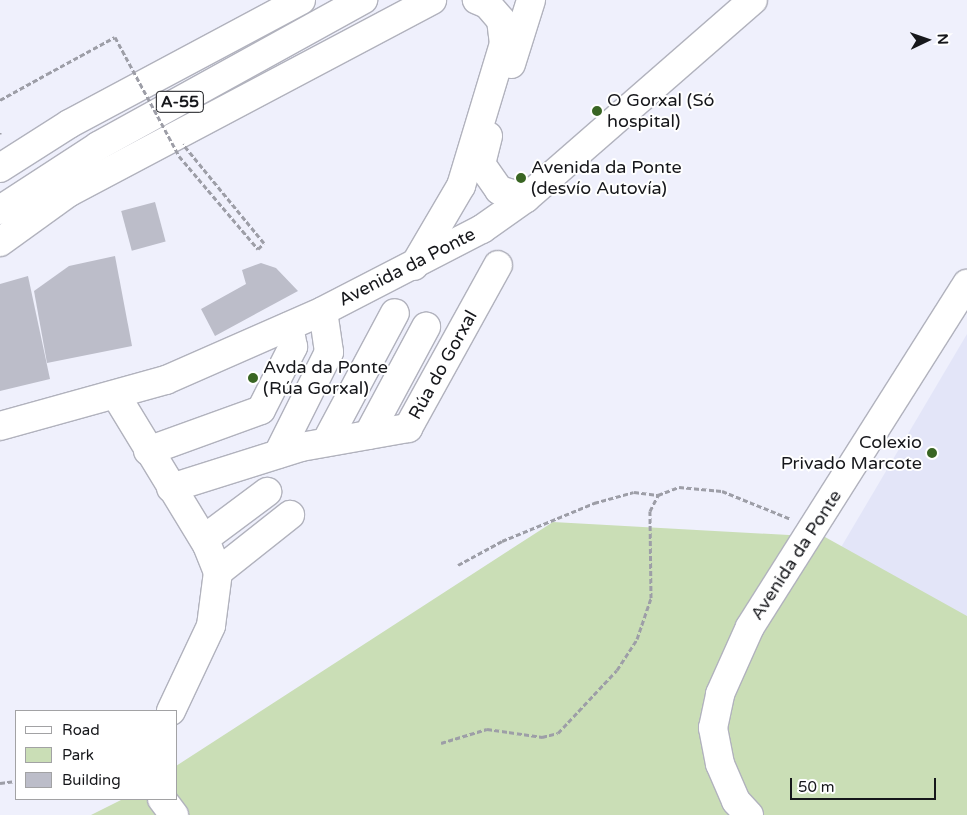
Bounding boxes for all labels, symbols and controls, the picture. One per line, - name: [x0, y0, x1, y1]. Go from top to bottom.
- north arrow: [902, 15, 952, 65]
- text: N: [934, 33, 951, 45]
- road number: A-55: [155, 88, 205, 115]
- place label: O Gorxal (Só hospital): [607, 90, 714, 132]
- marker: O Gorxal (Só hospital): [591, 105, 603, 117]
- place label: Avenida da Ponte (desvío Autovía): [531, 157, 682, 200]
- marker: Avenida da Ponte (desvío Autovía): [515, 172, 527, 184]
- street label: Avenida da Ponte: [335, 223, 479, 311]
- street label: Rúa do Gorxal: [404, 307, 482, 423]
- place label: Avda da Ponte (Rúa Gorxal): [263, 357, 388, 399]
- marker: Avda da Ponte (Rúa Gorxal): [247, 372, 259, 384]
- place label: Colexio Privado Marcote: [781, 432, 922, 474]
- marker: Colexio Privado Marcote: [926, 447, 938, 459]
- street label: Avenida da Ponte: [746, 486, 846, 624]
- legend: [15, 710, 178, 800]
- text: Road: [62, 721, 100, 739]
- text: Park: [62, 746, 94, 764]
- scale bar: [792, 768, 938, 800]
- text: Building: [62, 771, 121, 789]
- text: 50 m: [798, 778, 835, 796]

